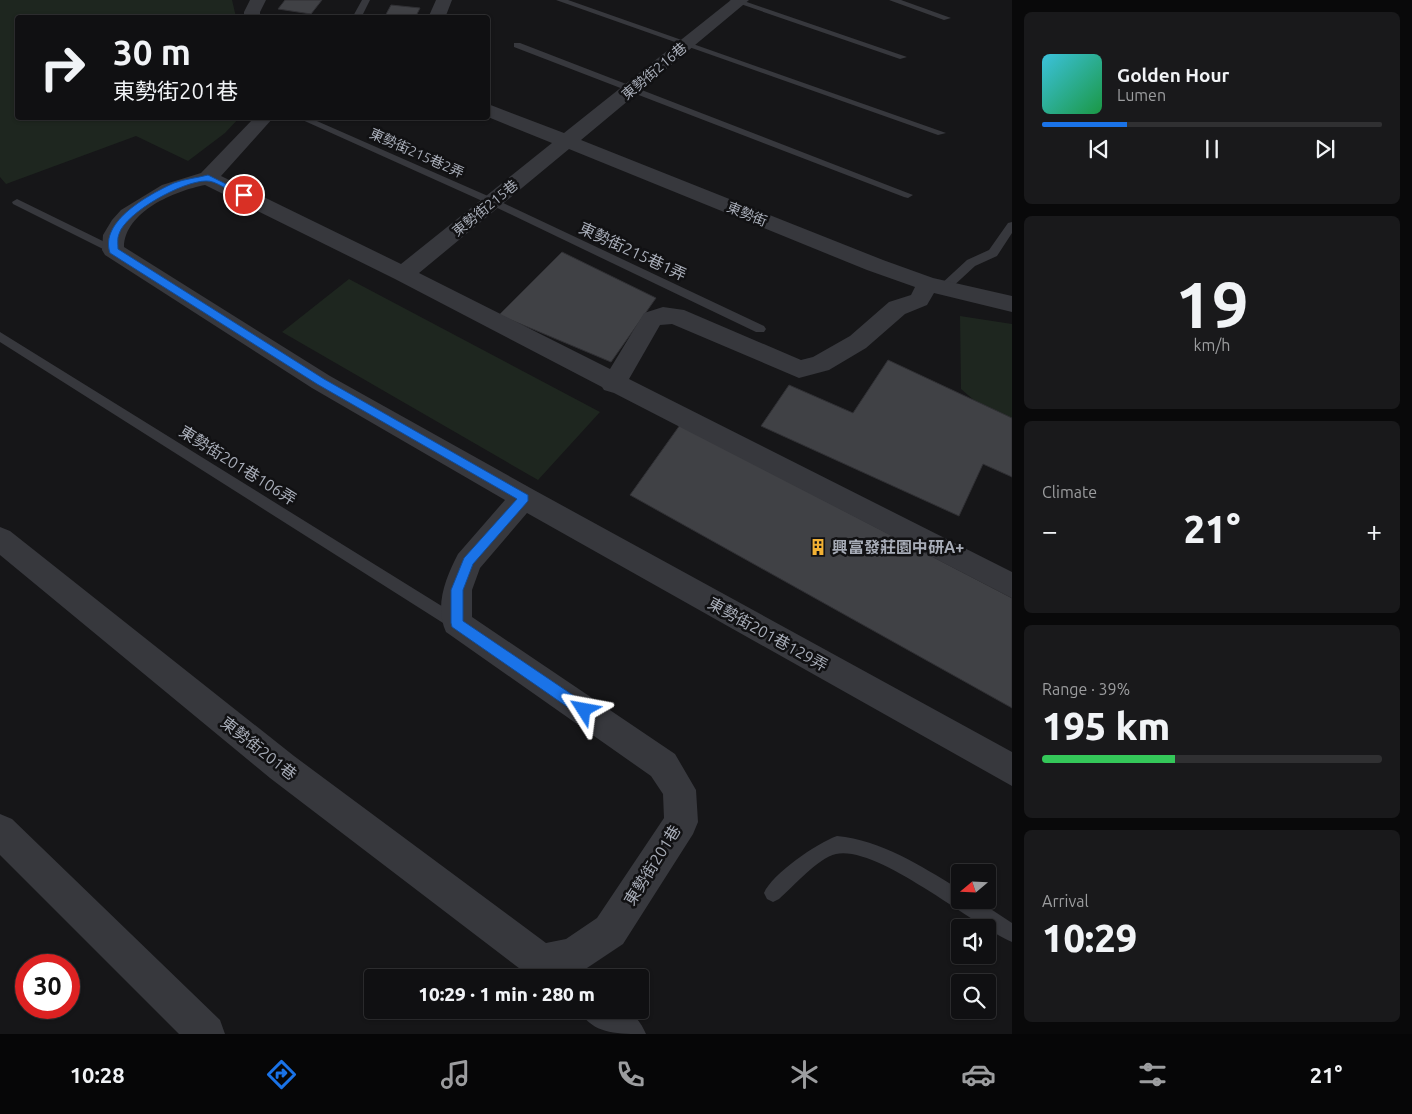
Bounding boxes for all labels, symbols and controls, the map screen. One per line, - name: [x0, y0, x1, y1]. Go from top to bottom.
- text: 30 m: [113, 32, 191, 72]
- icon: right: [30, 35, 95, 100]
- street label: 東勢街216巷: [618, 39, 690, 103]
- text: Golden Hour: [1117, 64, 1229, 86]
- text: 東勢街201巷: [113, 78, 238, 103]
- text: Lumen: [1117, 86, 1166, 104]
- street label: 東勢街215巷2弄: [367, 125, 467, 181]
- icon: previous: [1085, 135, 1113, 163]
- icon: pause: [1198, 135, 1226, 163]
- icon: next: [1311, 135, 1339, 163]
- pin: [223, 174, 265, 216]
- street label: 東勢街215巷: [449, 177, 521, 239]
- icon: arrive: [230, 181, 258, 209]
- street label: 東勢街: [725, 199, 769, 229]
- street label: 東勢街215巷1弄: [577, 218, 689, 284]
- text: 19: [1175, 267, 1249, 340]
- text: km/h: [1194, 336, 1230, 354]
- street label: 東勢街201巷106弄: [176, 422, 300, 508]
- text: Climate: [1042, 483, 1097, 501]
- text: 21°: [1184, 508, 1240, 550]
- text: −: [1042, 515, 1058, 546]
- text: +: [1366, 515, 1382, 546]
- building icon: 興富發莊園中研A+: [808, 537, 828, 557]
- place label: 興富發莊園中研A+: [832, 538, 964, 556]
- street label: 東勢街201巷129弄: [705, 594, 831, 674]
- text: Range · 39%: [1042, 680, 1130, 698]
- position arrow: [557, 683, 609, 735]
- text: 195 km: [1042, 705, 1170, 747]
- street label: 東勢街201巷: [218, 713, 300, 783]
- street label: 東勢街201巷: [620, 822, 684, 908]
- north arrow: [951, 864, 996, 909]
- map controls: [951, 864, 996, 1019]
- text: Arrival: [1042, 892, 1089, 910]
- text: 10:29: [1042, 917, 1137, 959]
- button: sound: [951, 919, 996, 964]
- speed limit sign: 30: [15, 954, 80, 1019]
- button: search: [951, 974, 996, 1019]
- text: 10:29 · 1 min · 280 m: [418, 983, 595, 1005]
- icon: directions: [264, 1057, 299, 1092]
- icon: music: [438, 1057, 473, 1092]
- icon: phone: [613, 1057, 648, 1092]
- icon: climate: [787, 1057, 822, 1092]
- icon: car: [961, 1057, 996, 1092]
- icon: filters: [1135, 1057, 1170, 1092]
- text: 10:28: [70, 1062, 125, 1087]
- text: 21°: [1310, 1062, 1342, 1087]

